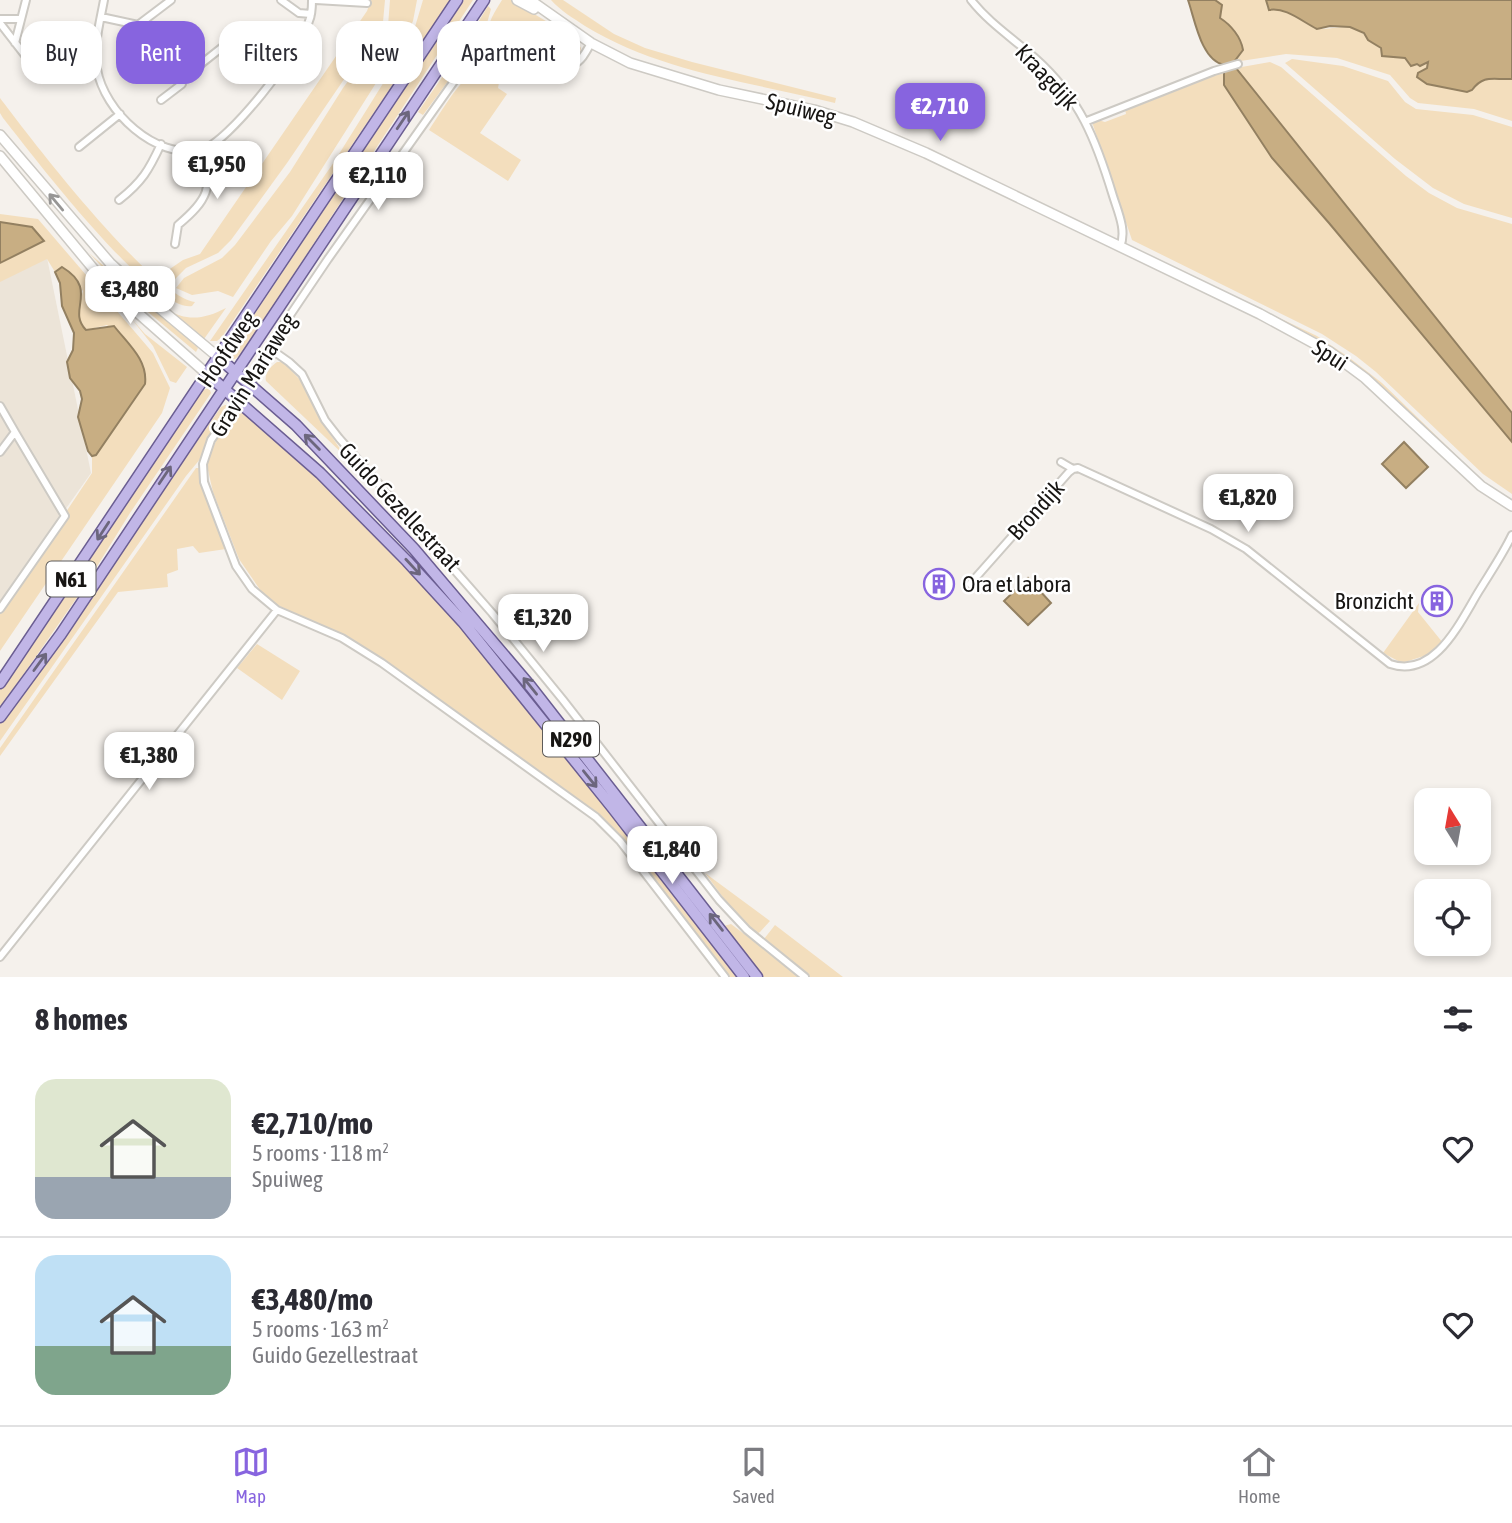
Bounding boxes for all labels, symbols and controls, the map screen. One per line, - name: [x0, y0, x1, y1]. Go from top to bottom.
- chip: Buy: [21, 21, 102, 84]
- chip: Rent: [116, 21, 205, 84]
- chip: Filters: [219, 21, 322, 84]
- chip: New: [336, 21, 423, 84]
- chip: Apartment: [437, 21, 580, 84]
- street label: Kraagdijk: [1010, 39, 1084, 115]
- pin: €2,710: [883, 83, 997, 143]
- street label: Spuiweg: [764, 88, 839, 130]
- text: €2,710: [911, 93, 969, 119]
- one-way arrow: [396, 111, 410, 130]
- pin: €1,950: [160, 142, 274, 201]
- text: €1,950: [188, 151, 246, 177]
- pin: €2,110: [321, 152, 435, 212]
- text: €2,110: [349, 162, 407, 188]
- one-way arrow: [48, 193, 63, 211]
- pin: €3,480: [73, 266, 187, 326]
- text: €3,480: [101, 276, 159, 302]
- street label: Hoofdweg: [192, 306, 262, 392]
- street label: Gravin Mariaweg: [205, 308, 301, 442]
- street label: Spui: [1307, 334, 1353, 376]
- one-way arrow: [304, 433, 321, 450]
- street label: Guido Gezellestraat: [334, 437, 466, 577]
- one-way arrow: [158, 466, 173, 485]
- street label: Brondijk: [1002, 475, 1070, 545]
- pin: €1,820: [1191, 475, 1305, 534]
- text: €1,820: [1219, 484, 1277, 510]
- one-way arrow: [96, 521, 110, 541]
- one-way arrow: [405, 558, 421, 576]
- road number: N61: [46, 562, 96, 596]
- building icon: Ora et labora: [922, 567, 956, 601]
- place label: Ora et labora: [962, 571, 1071, 597]
- building icon: Bronzicht: [1420, 584, 1454, 618]
- place label: Bronzicht: [1334, 588, 1414, 614]
- pin: €1,320: [486, 594, 600, 654]
- text: €1,320: [514, 604, 572, 630]
- one-way arrow: [33, 653, 47, 672]
- one-way arrow: [522, 677, 537, 695]
- road number: N290: [543, 722, 599, 756]
- pin: €1,380: [92, 732, 206, 792]
- text: €1,380: [120, 742, 178, 768]
- one-way arrow: [583, 770, 598, 788]
- north arrow: [1414, 788, 1491, 864]
- map controls: [1414, 788, 1491, 956]
- pin: €1,840: [615, 826, 729, 886]
- text: €1,840: [643, 836, 701, 862]
- button: locate: [1414, 879, 1491, 956]
- one-way arrow: [708, 914, 723, 932]
- icon: filters: [1439, 1000, 1477, 1038]
- text: 8 homes: [35, 1002, 128, 1036]
- text: €2,710/mo: [252, 1106, 373, 1140]
- icon: home: [91, 1107, 175, 1191]
- icon: heart: [1439, 1130, 1477, 1168]
- text: 5 rooms · 118 m²: [252, 1140, 389, 1166]
- text: Spuiweg: [252, 1166, 323, 1192]
- text: €3,480/mo: [252, 1282, 373, 1316]
- icon: home: [91, 1283, 175, 1367]
- icon: heart: [1439, 1306, 1477, 1344]
- text: 5 rooms · 163 m²: [252, 1316, 389, 1342]
- text: Guido Gezellestraat: [252, 1342, 418, 1368]
- tab: Map: [232, 1443, 270, 1507]
- tab: Saved: [733, 1443, 775, 1507]
- tab: Home: [1238, 1443, 1280, 1507]

